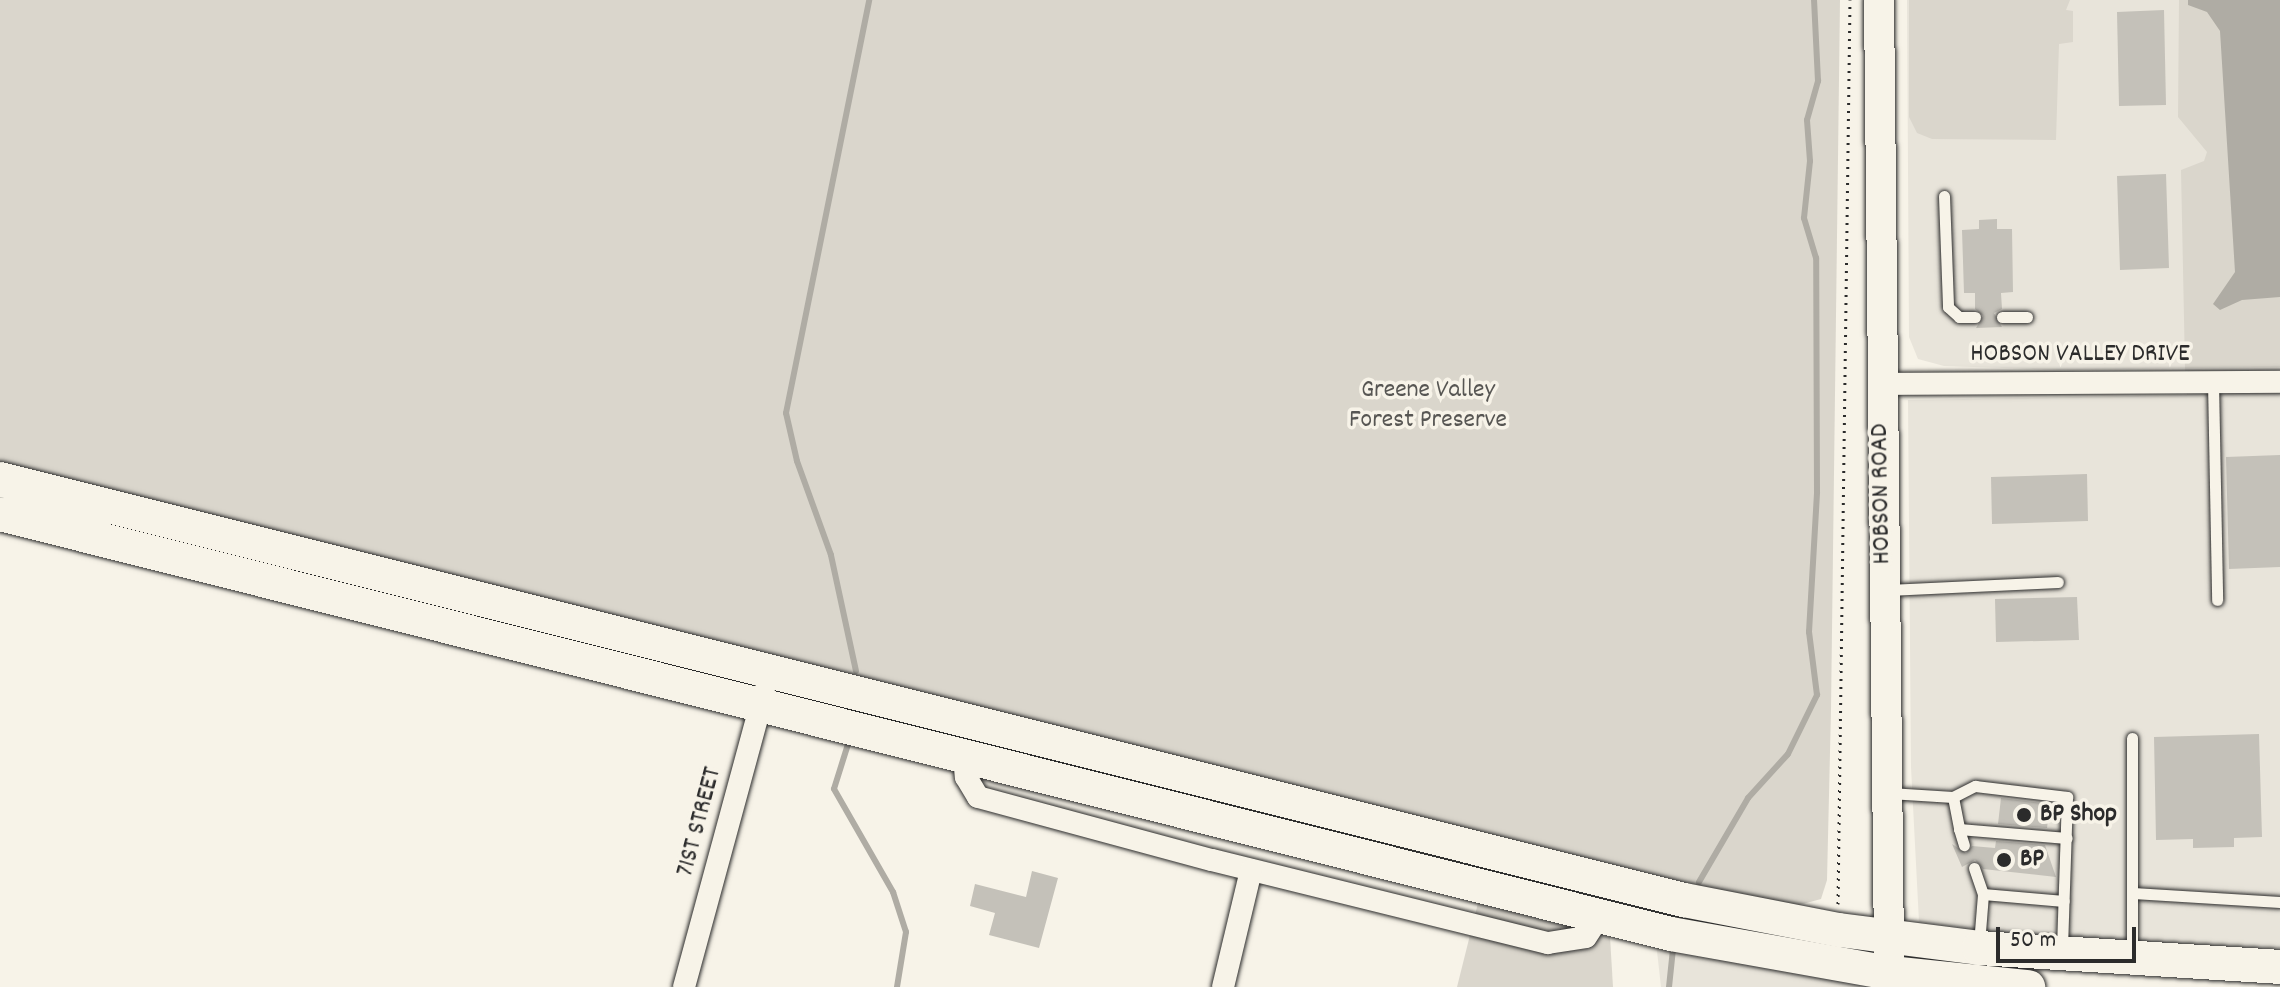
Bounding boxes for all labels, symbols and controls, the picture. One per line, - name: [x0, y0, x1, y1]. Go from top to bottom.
- street label: HOBSON VALLEY DRIVE: [1970, 339, 2190, 371]
- park label: Greene Valley Forest Preserve: [1349, 375, 1507, 436]
- street label: HOBSON ROAD: [1865, 423, 1899, 565]
- street label: 71ST STREET: [670, 764, 730, 880]
- place label: BP Shop: [2040, 799, 2117, 831]
- marker: BP Shop: [2015, 806, 2033, 824]
- place label: BP: [2020, 844, 2044, 876]
- marker: BP: [1995, 851, 2013, 869]
- scale bar: [2000, 911, 2140, 961]
- text: 50 m: [2010, 924, 2056, 958]

